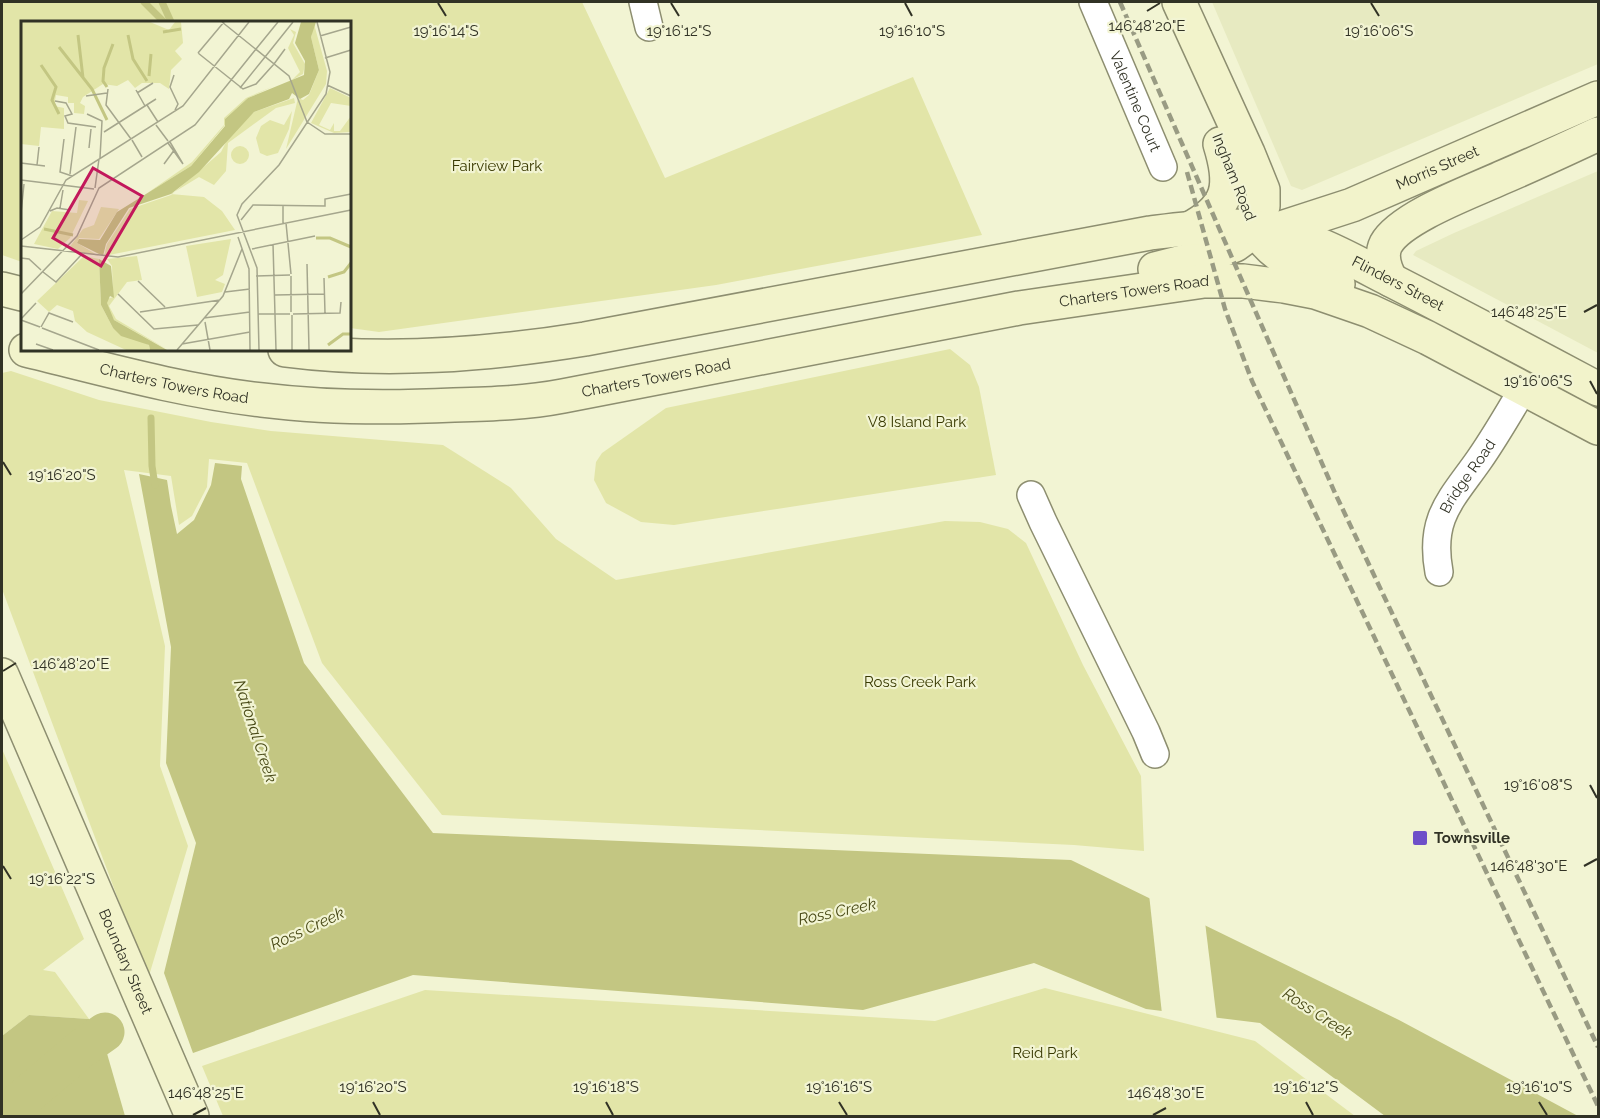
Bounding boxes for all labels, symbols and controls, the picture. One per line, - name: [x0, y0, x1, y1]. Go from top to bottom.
- text: 146°48'20"E: [1109, 17, 1185, 35]
- inset map: [21, 21, 351, 351]
- text: 19°16'14"S: [413, 22, 479, 40]
- text: 19°16'12"S: [647, 22, 711, 40]
- text: 19°16'10"S: [879, 22, 945, 40]
- text: 19°16'06"S: [1345, 22, 1413, 40]
- street label: Valentine Court: [1106, 49, 1164, 154]
- street label: Ingham Road: [1208, 131, 1260, 223]
- street label: Morris Street: [1393, 142, 1481, 194]
- park label: Fairview Park: [452, 157, 542, 175]
- street label: Flinders Street: [1349, 252, 1447, 315]
- street label: Charters Towers Road: [1058, 272, 1209, 311]
- text: 146°48'25"E: [1491, 303, 1567, 321]
- street label: Charters Towers Road: [580, 355, 732, 401]
- street label: Charters Towers Road: [98, 360, 250, 407]
- text: 19°16'06"S: [1504, 372, 1572, 390]
- park label: V8 Island Park: [868, 413, 966, 431]
- street label: Bridge Road: [1436, 436, 1499, 516]
- text: 19°16'20"S: [28, 466, 96, 484]
- text: 146°48'20"E: [33, 655, 109, 673]
- park label: Ross Creek Park: [864, 673, 976, 691]
- water label: National Creek: [230, 677, 281, 785]
- text: 19°16'08"S: [1504, 776, 1572, 794]
- marker: Townsville: [1411, 829, 1429, 847]
- place label: Townsville: [1434, 829, 1510, 847]
- text: 146°48'30"E: [1491, 857, 1567, 875]
- text: 19°16'22"S: [29, 870, 95, 888]
- water label: Ross Creek: [796, 894, 878, 929]
- water label: Ross Creek: [267, 903, 348, 954]
- street label: Boundary Street: [95, 906, 156, 1017]
- water label: Ross Creek: [1279, 984, 1357, 1043]
- park label: Reid Park: [1012, 1044, 1078, 1062]
- text: 19°16'20"S: [339, 1078, 407, 1096]
- text: 19°16'18"S: [573, 1078, 639, 1096]
- text: 19°16'16"S: [806, 1078, 872, 1096]
- text: 19°16'12"S: [1274, 1078, 1338, 1096]
- text: 19°16'10"S: [1506, 1078, 1572, 1096]
- text: 146°48'25"E: [168, 1084, 244, 1102]
- text: 146°48'30"E: [1128, 1084, 1204, 1102]

